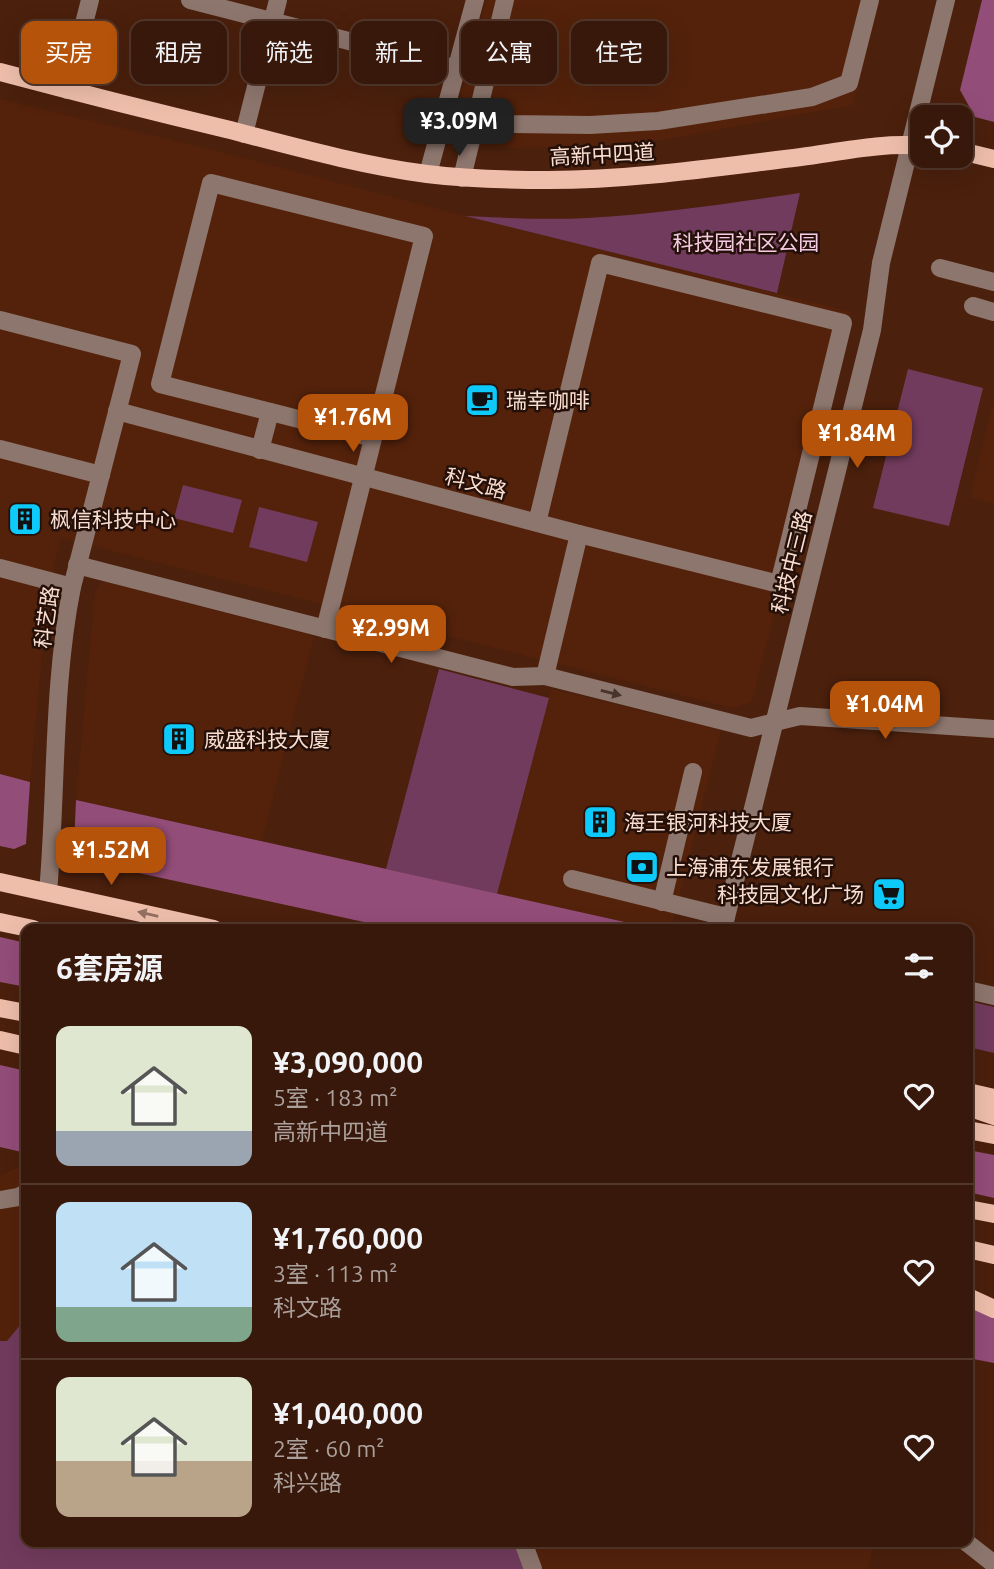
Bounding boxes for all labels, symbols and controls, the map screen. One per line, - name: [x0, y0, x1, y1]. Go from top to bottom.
- chip: 买房: [21, 21, 117, 84]
- chip: 租房: [131, 21, 227, 84]
- chip: 筛选: [241, 21, 337, 84]
- chip: 新上: [351, 21, 447, 84]
- chip: 公寓: [461, 21, 557, 84]
- chip: 住宅: [571, 21, 667, 84]
- pin: ¥3.09M: [402, 99, 516, 158]
- map controls: [910, 105, 973, 168]
- button: locate: [910, 105, 973, 168]
- text: ¥3.09M: [420, 108, 498, 133]
- street label: 高新中四道: [549, 139, 655, 169]
- park label: 科技园社区公园: [673, 230, 820, 254]
- cafe icon: 瑞幸咖啡: [463, 381, 501, 419]
- place label: 瑞幸咖啡: [506, 388, 590, 412]
- pin: ¥1.76M: [296, 394, 410, 454]
- text: ¥1.76M: [314, 404, 392, 429]
- pin: ¥1.84M: [800, 410, 914, 470]
- text: ¥1.84M: [818, 420, 896, 445]
- street label: 科文路: [442, 463, 510, 503]
- building icon: 枫信科技中心: [6, 500, 44, 538]
- place label: 枫信科技中心: [50, 507, 176, 531]
- street label: 科技中三路: [767, 508, 815, 616]
- street label: 科艺路: [30, 584, 62, 650]
- pin: ¥2.99M: [334, 606, 448, 665]
- text: ¥2.99M: [352, 615, 430, 640]
- pin: ¥1.04M: [828, 682, 942, 741]
- one-way arrow: [600, 688, 622, 699]
- text: ¥1.04M: [846, 691, 924, 716]
- building icon: 威盛科技大廈: [160, 720, 198, 758]
- place label: 威盛科技大廈: [204, 727, 330, 751]
- building icon: 海王银河科技大厦: [581, 803, 619, 841]
- place label: 海王银河科技大厦: [624, 810, 792, 834]
- pin: ¥1.52M: [54, 828, 168, 887]
- text: ¥1.52M: [72, 837, 150, 862]
- bank icon: 上海浦东发展银行: [623, 848, 661, 886]
- place label: 上海浦东发展银行: [666, 855, 834, 879]
- supermarket icon: 科技园文化广场: [870, 875, 908, 913]
- place label: 科技园文化广场: [717, 882, 864, 906]
- one-way arrow: [137, 909, 159, 920]
- icon: filters: [900, 947, 938, 985]
- text: 6套房源: [56, 951, 163, 985]
- text: ¥3,090,000: [273, 1045, 423, 1079]
- icon: home: [112, 1054, 196, 1138]
- icon: heart: [900, 1077, 938, 1115]
- text: 5室 · 183 m²: [273, 1085, 397, 1110]
- text: 高新中四道: [273, 1119, 388, 1144]
- text: ¥1,760,000: [273, 1221, 423, 1255]
- icon: home: [112, 1230, 196, 1314]
- icon: heart: [900, 1253, 938, 1291]
- text: 3室 · 113 m²: [273, 1261, 397, 1286]
- text: 科文路: [273, 1295, 342, 1320]
- text: ¥1,040,000: [273, 1396, 423, 1430]
- icon: home: [112, 1405, 196, 1489]
- icon: heart: [900, 1428, 938, 1466]
- text: 2室 · 60 m²: [273, 1436, 384, 1461]
- text: 科兴路: [273, 1470, 342, 1495]

